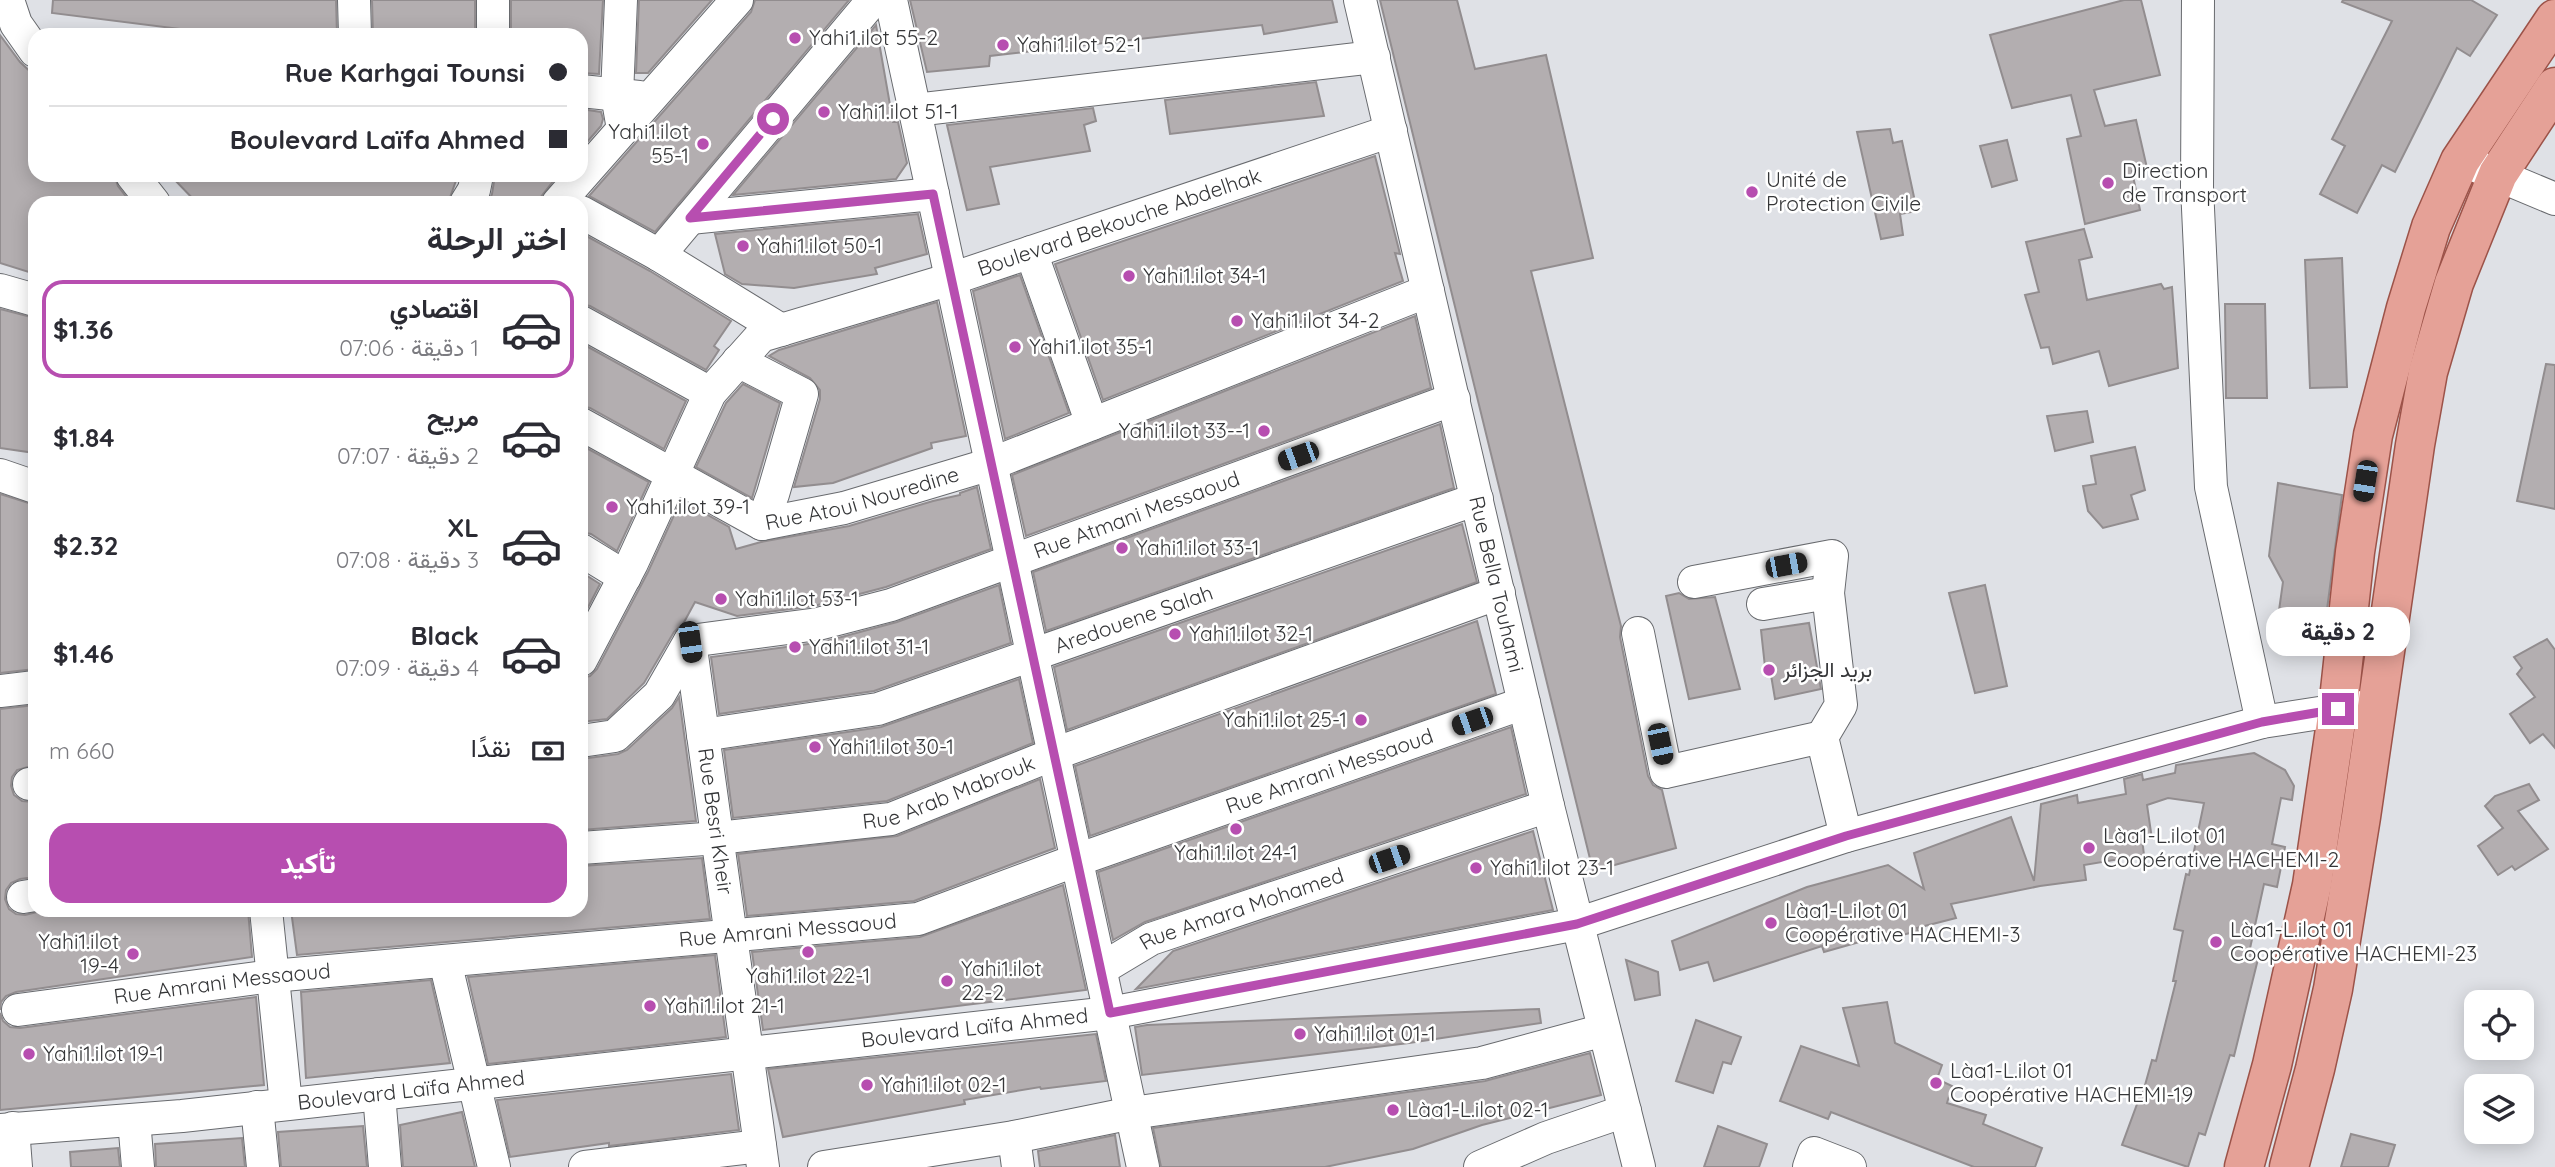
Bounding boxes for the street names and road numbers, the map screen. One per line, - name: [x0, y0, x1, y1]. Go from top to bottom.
- street label: Boulevard Bekouche Abdelhak: [974, 162, 1264, 281]
- street label: Rue Atoui Nouredine: [763, 460, 962, 535]
- street label: Rue Atmani Messaoud: [1030, 465, 1243, 564]
- street label: Rue Bella Touhami: [1464, 493, 1530, 675]
- street label: Aredouene Salah: [1051, 579, 1216, 658]
- street label: Rue Amrani Messaoud: [1222, 722, 1437, 819]
- street label: Rue Besri Kheir: [693, 746, 739, 896]
- street label: Rue Arab Mabrouk: [861, 749, 1038, 834]
- street label: Rue Amara Mohamed: [1134, 861, 1347, 955]
- street label: Rue Amrani Messaoud: [678, 907, 898, 952]
- street label: Rue Amrani Messaoud: [112, 957, 332, 1009]
- street label: Boulevard Laïfa Ahmed: [860, 1002, 1089, 1053]
- street label: Boulevard Laïfa Ahmed: [296, 1064, 526, 1115]

